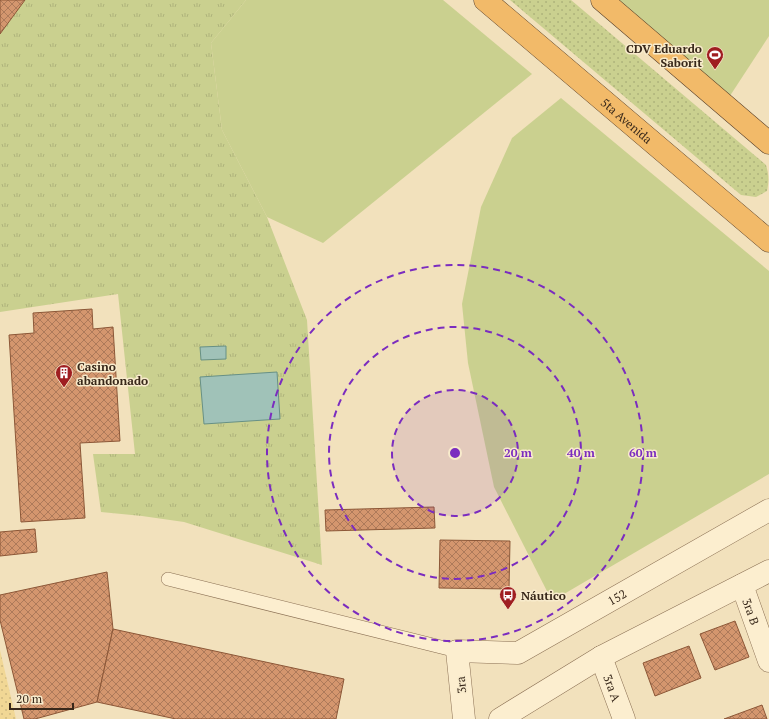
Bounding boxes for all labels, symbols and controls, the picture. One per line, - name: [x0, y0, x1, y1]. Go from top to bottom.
- place label: CDV Eduardo Saborit: [626, 41, 702, 70]
- sports icon: CDV Eduardo Saborit: [705, 45, 725, 70]
- street label: 5ta Avenida: [598, 94, 655, 146]
- place label: Casino abandonado: [77, 359, 148, 388]
- building icon: Casino abandonado: [54, 363, 74, 388]
- text: 20 m: [504, 445, 532, 460]
- text: 40 m: [567, 445, 595, 460]
- text: 60 m: [629, 445, 657, 460]
- centre of rings: [448, 446, 462, 460]
- bus stop icon: Náutico: [498, 585, 518, 610]
- street label: 152: [605, 585, 629, 608]
- place label: Náutico: [521, 588, 566, 603]
- street label: 3ra B: [740, 596, 763, 627]
- street label: 3ra A: [601, 672, 625, 704]
- street label: 3ra: [453, 676, 469, 694]
- scale bar: [10, 685, 73, 711]
- text: 20 m: [16, 691, 43, 706]

